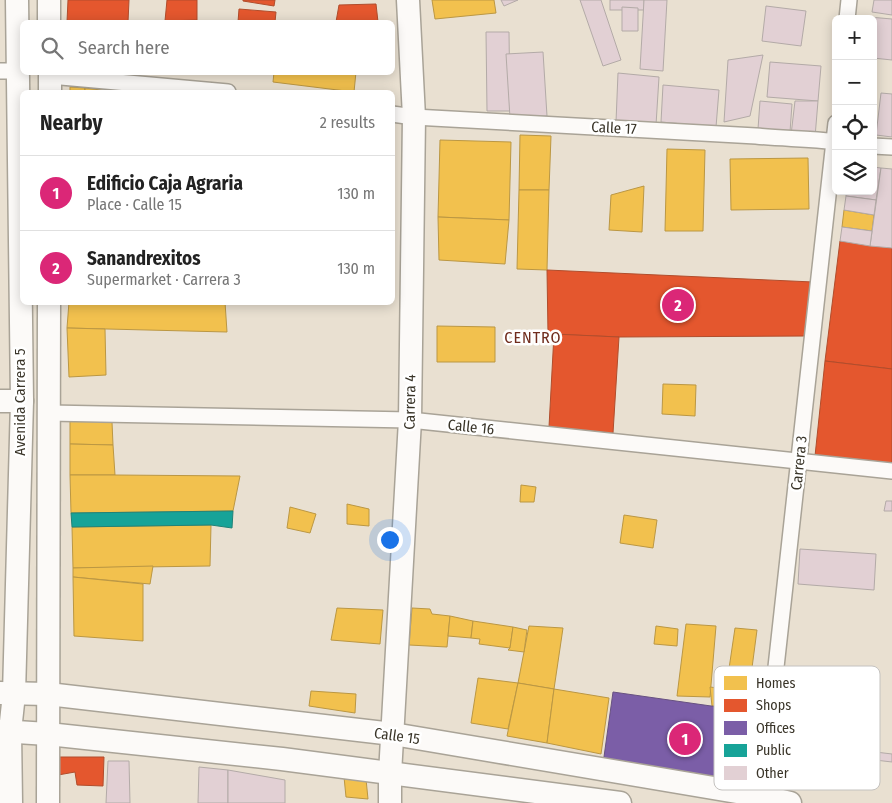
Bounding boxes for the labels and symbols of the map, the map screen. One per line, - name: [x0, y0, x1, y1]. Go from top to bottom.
- street label: Calle 17: [591, 118, 637, 138]
- pin: 2: [662, 286, 694, 324]
- district label: CENTRO: [504, 328, 562, 347]
- street label: Avenida Carrera 5: [11, 348, 29, 456]
- street label: Carrera 4: [401, 374, 419, 430]
- street label: Calle 16: [447, 416, 495, 438]
- street label: Carrera 3: [787, 435, 811, 491]
- your location: [377, 527, 403, 553]
- legend: [714, 666, 880, 790]
- text: Homes: [756, 675, 796, 692]
- text: Shops: [756, 697, 791, 714]
- pin: 1: [669, 720, 701, 758]
- text: Offices: [756, 720, 795, 737]
- street label: Calle 15: [373, 724, 421, 748]
- text: Public: [756, 742, 791, 759]
- text: Other: [756, 765, 789, 782]

